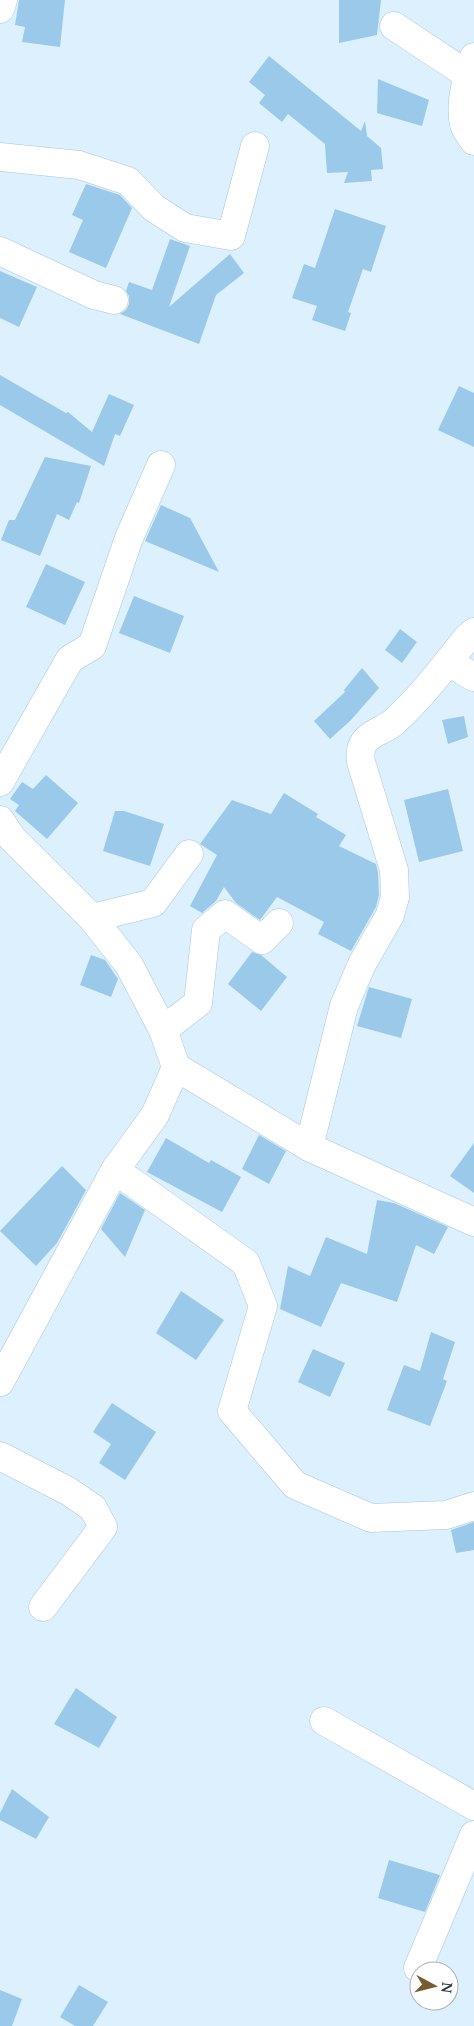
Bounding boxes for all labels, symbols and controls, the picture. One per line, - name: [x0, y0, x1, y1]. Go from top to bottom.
- north arrow: [409, 1961, 459, 2011]
- text: N: [437, 1981, 458, 1994]

